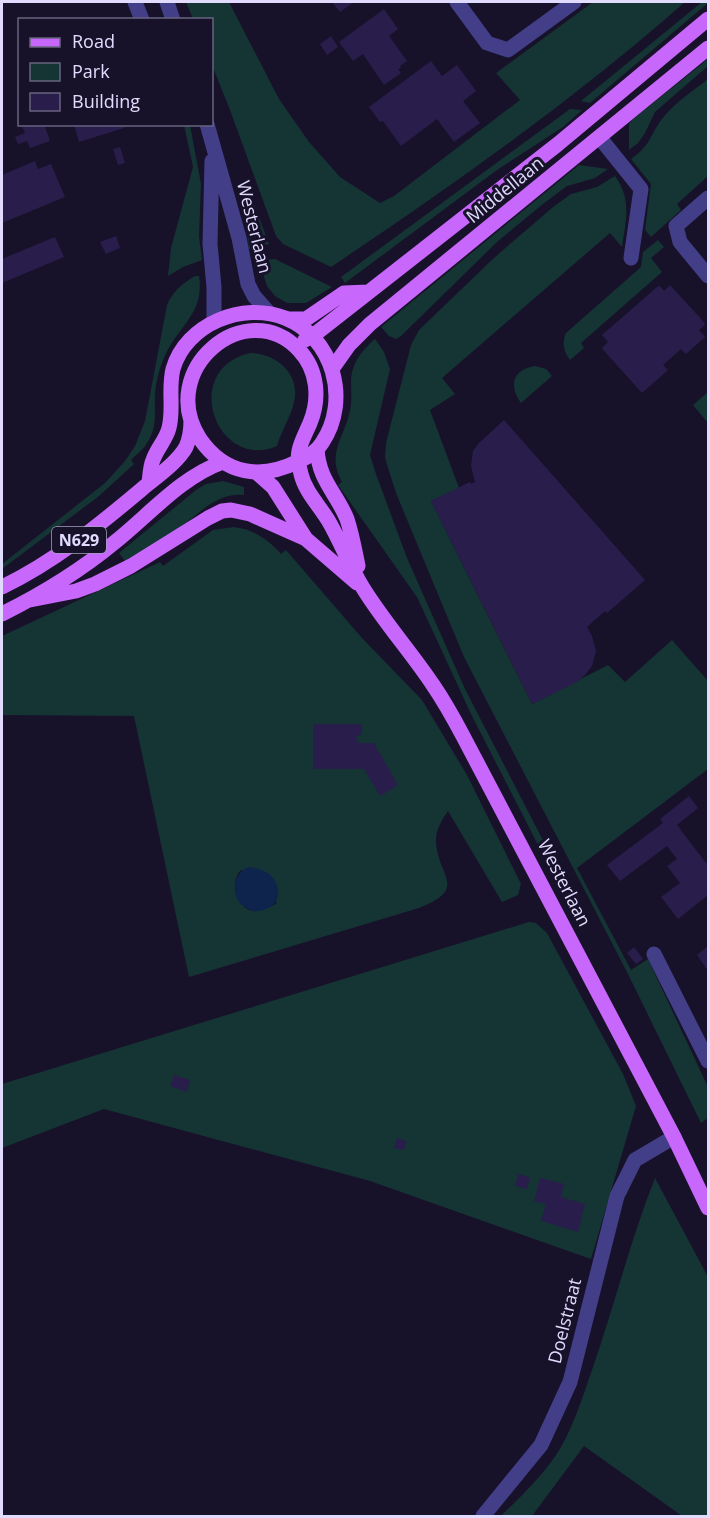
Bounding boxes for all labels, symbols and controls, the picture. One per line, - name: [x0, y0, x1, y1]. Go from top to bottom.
- legend: [18, 18, 213, 126]
- text: Road: [72, 29, 115, 53]
- text: Park: [72, 59, 110, 83]
- text: Building: [72, 89, 140, 113]
- street label: Middellaan: [461, 151, 548, 228]
- street label: Westerlaan: [232, 178, 278, 276]
- road number: N629: [52, 527, 106, 553]
- street label: Westerlaan: [533, 835, 597, 930]
- street label: Doelstraat: [542, 1275, 586, 1366]

